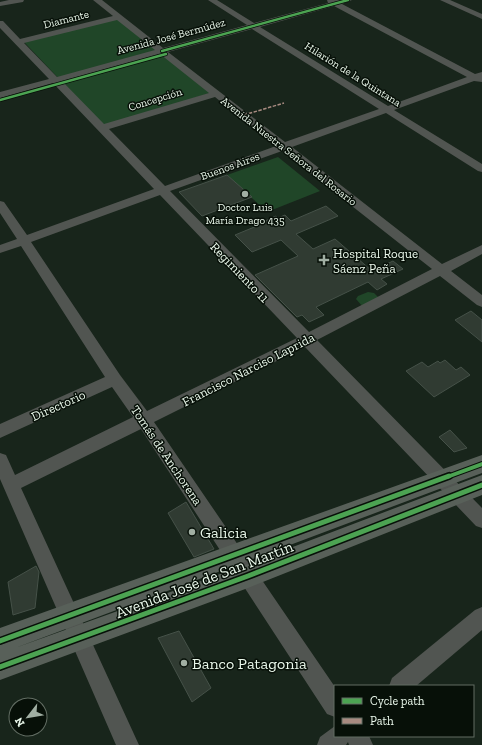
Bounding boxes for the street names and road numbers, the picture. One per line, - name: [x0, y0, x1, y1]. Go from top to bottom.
- street label: Diamante: [42, 8, 90, 31]
- street label: Avenida José Bermúdez: [116, 16, 227, 57]
- street label: Hilarión de la Quintana: [302, 40, 404, 110]
- street label: Concepción: [127, 85, 184, 114]
- street label: Avenida Nuestra Señora del Rosario: [218, 94, 359, 209]
- street label: Buenos Aires: [199, 150, 262, 183]
- street label: Regimiento 11: [207, 239, 272, 305]
- street label: Francisco Narciso Laprida: [180, 329, 318, 409]
- street label: Directorio: [29, 387, 88, 424]
- street label: Tomás de Anchorena: [128, 403, 206, 509]
- street label: Avenida José de San Martín: [113, 536, 296, 622]

